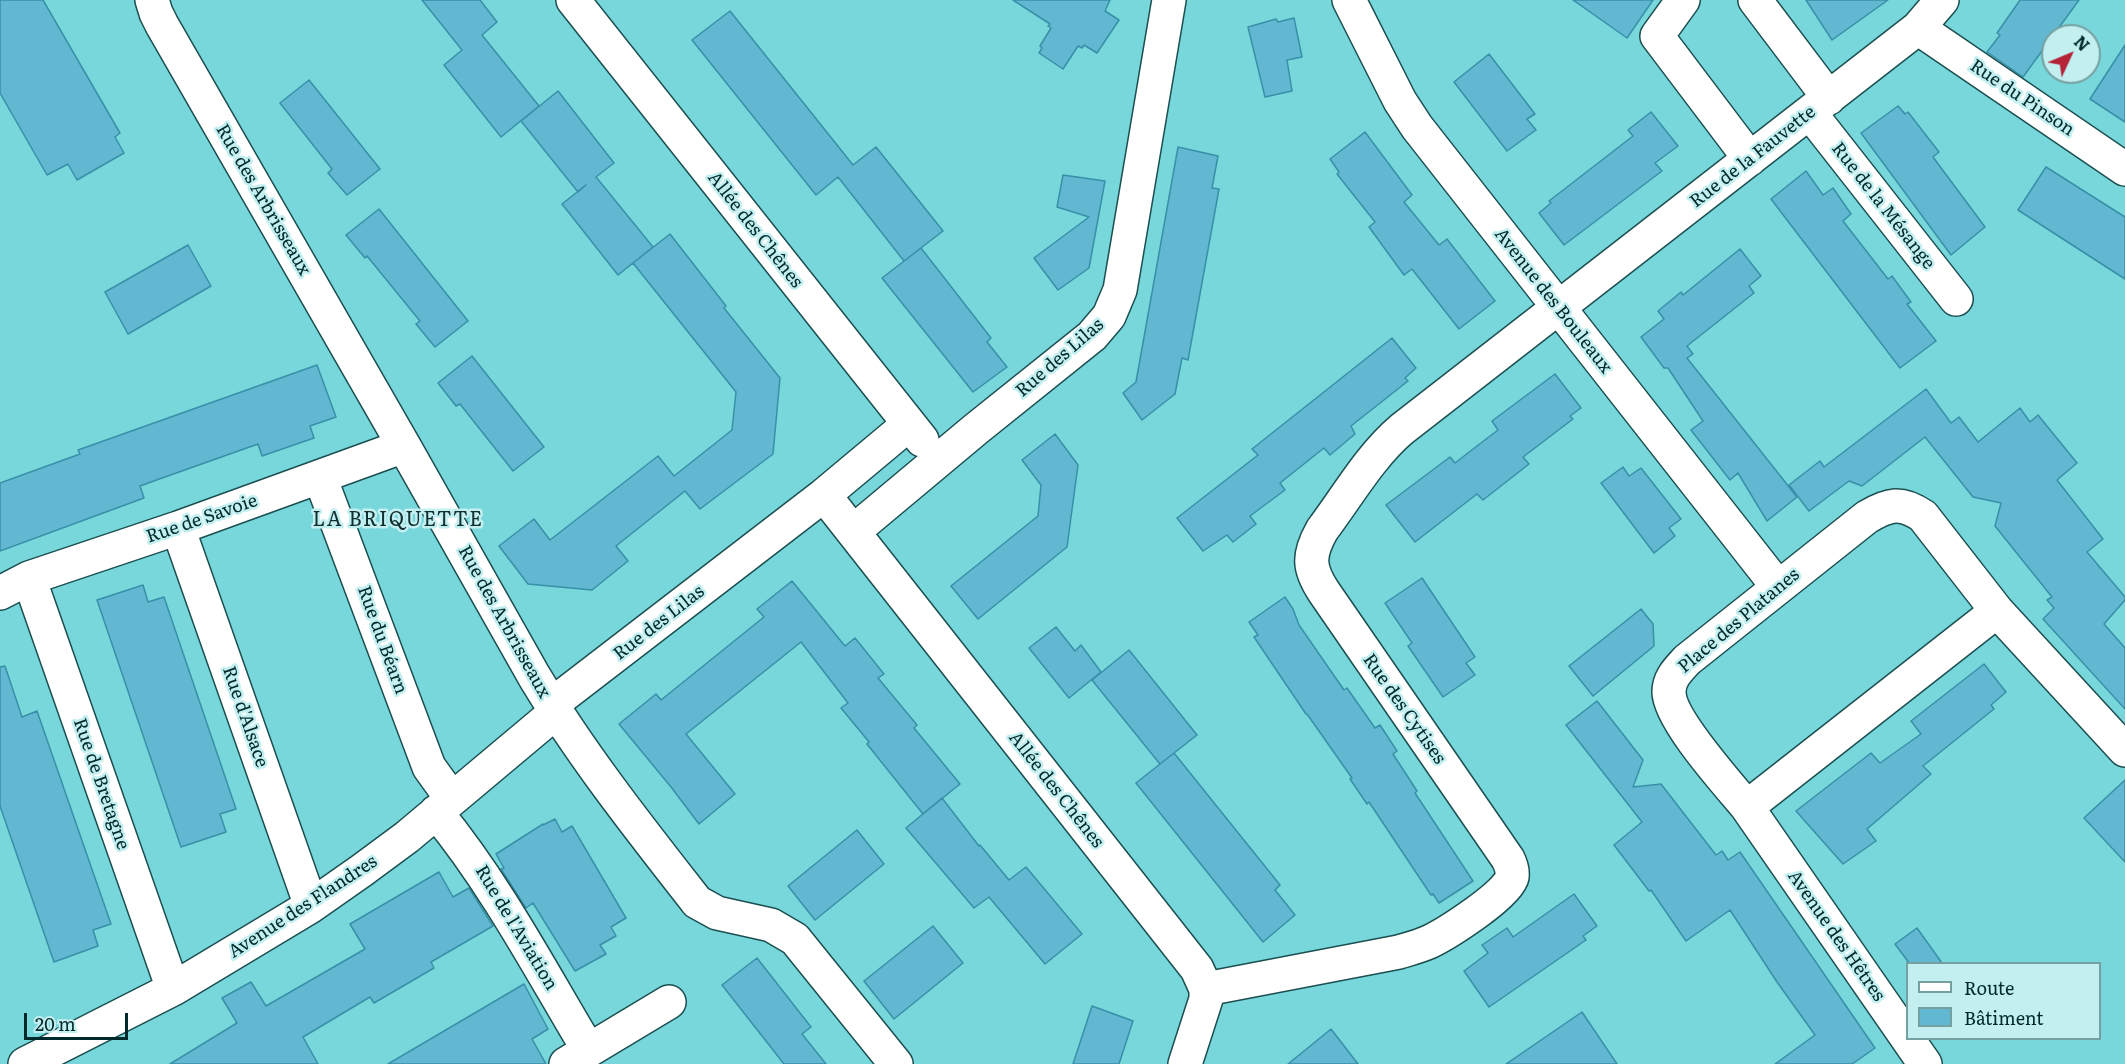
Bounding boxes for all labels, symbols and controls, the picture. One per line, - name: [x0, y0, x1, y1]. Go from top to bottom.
- north arrow: [2041, 24, 2101, 84]
- text: N: [2069, 30, 2096, 56]
- street label: Rue du Pinson: [1966, 55, 2078, 141]
- street label: Rue de la Fauvette: [1686, 101, 1820, 213]
- street label: Rue des Arbrisseaux: [211, 121, 315, 279]
- street label: Rue de la Mésange: [1827, 138, 1939, 274]
- street label: Allée des Chênes: [703, 168, 807, 292]
- street label: Avenue des Bouleaux: [1490, 224, 1616, 378]
- street label: Rue des Lilas: [1012, 314, 1108, 402]
- street label: Rue de Savoie: [144, 490, 260, 548]
- district label: LA BRIQUETTE: [312, 508, 484, 532]
- street label: Rue des Arbrisseaux: [453, 542, 555, 702]
- street label: Place des Platanes: [1674, 564, 1804, 678]
- street label: Rue des Lilas: [609, 581, 709, 665]
- street label: Rue du Béarn: [352, 583, 412, 697]
- street label: Rue des Cytises: [1358, 650, 1450, 768]
- street label: Rue d'Alsace: [218, 664, 272, 770]
- street label: Rue de Bretagne: [68, 715, 134, 853]
- street label: Allée des Chênes: [1004, 728, 1108, 852]
- street label: Avenue des Flandres: [225, 851, 381, 963]
- street label: Rue de l'Aviation: [470, 862, 562, 994]
- street label: Avenue des Hêtres: [1783, 866, 1889, 1006]
- legend: [1906, 962, 2101, 1040]
- text: Route: [1964, 974, 2014, 1001]
- scale bar: [27, 1001, 130, 1039]
- text: Bâtiment: [1964, 1004, 2043, 1031]
- text: 20 m: [35, 1010, 76, 1037]

